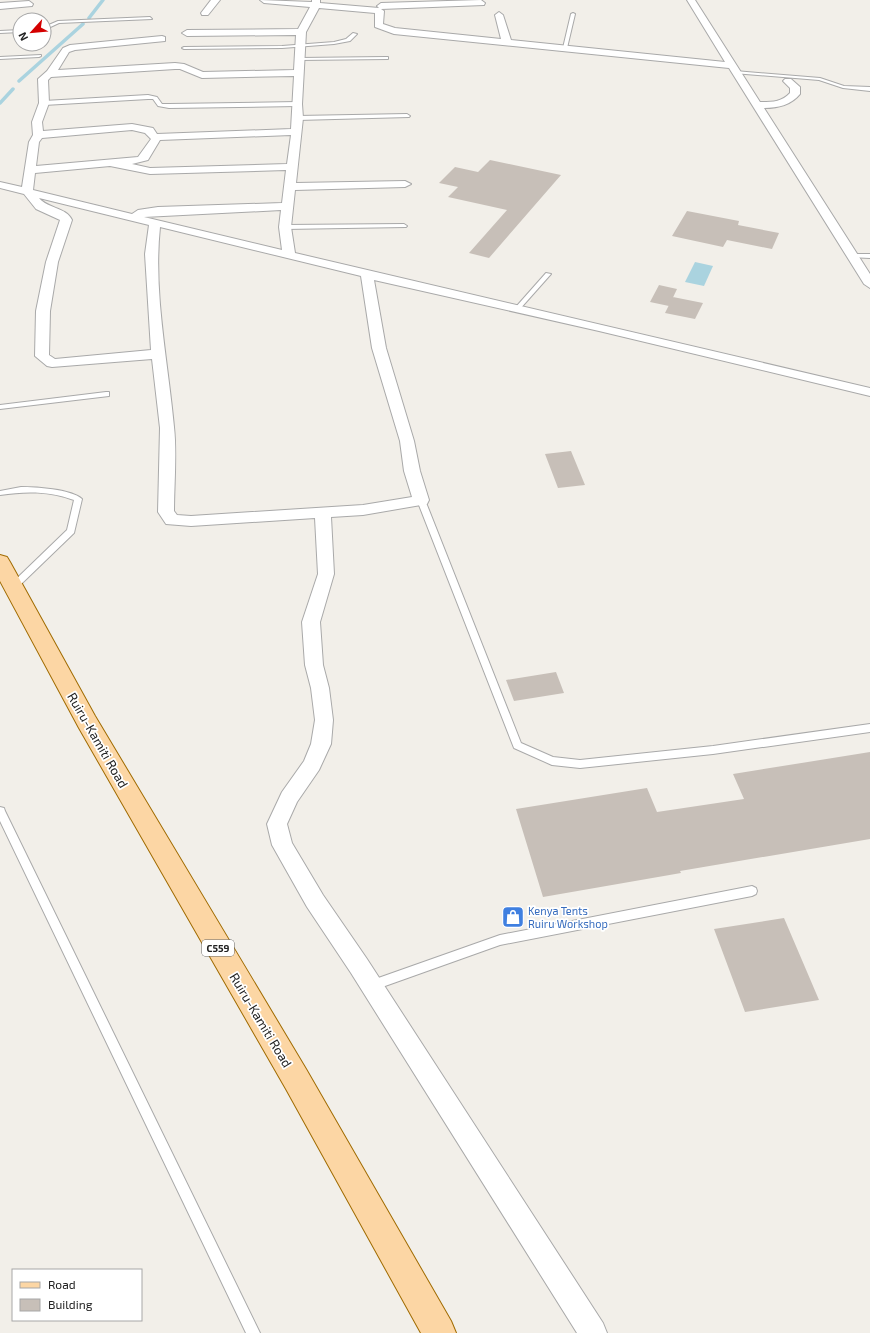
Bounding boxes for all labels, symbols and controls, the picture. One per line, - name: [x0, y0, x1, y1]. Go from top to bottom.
- north arrow: [12, 12, 52, 52]
- text: N: [15, 30, 30, 43]
- street label: Ruiru-Kamiti Road: [64, 689, 132, 791]
- shop icon: Kenya Tents Ruiru Workshop: [500, 904, 526, 930]
- place label: Kenya Tents Ruiru Workshop: [528, 904, 608, 930]
- road number: C559: [202, 940, 234, 956]
- street label: Ruiru-Kamiti Road: [226, 970, 296, 1070]
- legend: [12, 1269, 142, 1321]
- text: Road: [48, 1277, 76, 1291]
- text: Building: [48, 1297, 93, 1311]

